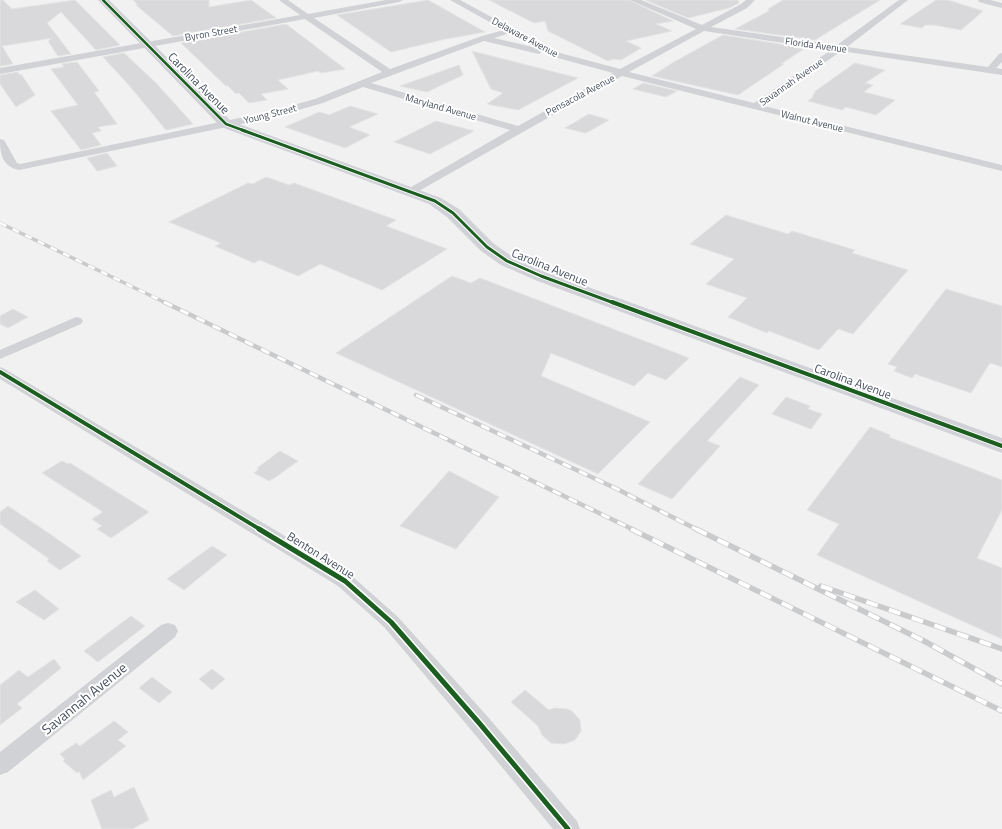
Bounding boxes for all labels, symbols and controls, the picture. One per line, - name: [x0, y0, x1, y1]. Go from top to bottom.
- street label: Delaware Avenue: [489, 13, 561, 61]
- street label: Byron Street: [184, 21, 239, 45]
- street label: Florida Avenue: [784, 33, 848, 57]
- street label: Carolina Avenue: [164, 48, 234, 118]
- street label: Savannah Avenue: [756, 54, 826, 110]
- street label: Pensacola Avenue: [543, 70, 617, 120]
- street label: Maryland Avenue: [404, 90, 478, 124]
- street label: Young Street: [242, 100, 298, 128]
- street label: Walnut Avenue: [779, 106, 845, 136]
- street label: Carolina Avenue: [509, 243, 591, 291]
- street label: Carolina Avenue: [812, 358, 894, 404]
- street label: Benton Avenue: [283, 527, 359, 583]
- street label: Savannah Avenue: [37, 657, 131, 739]

